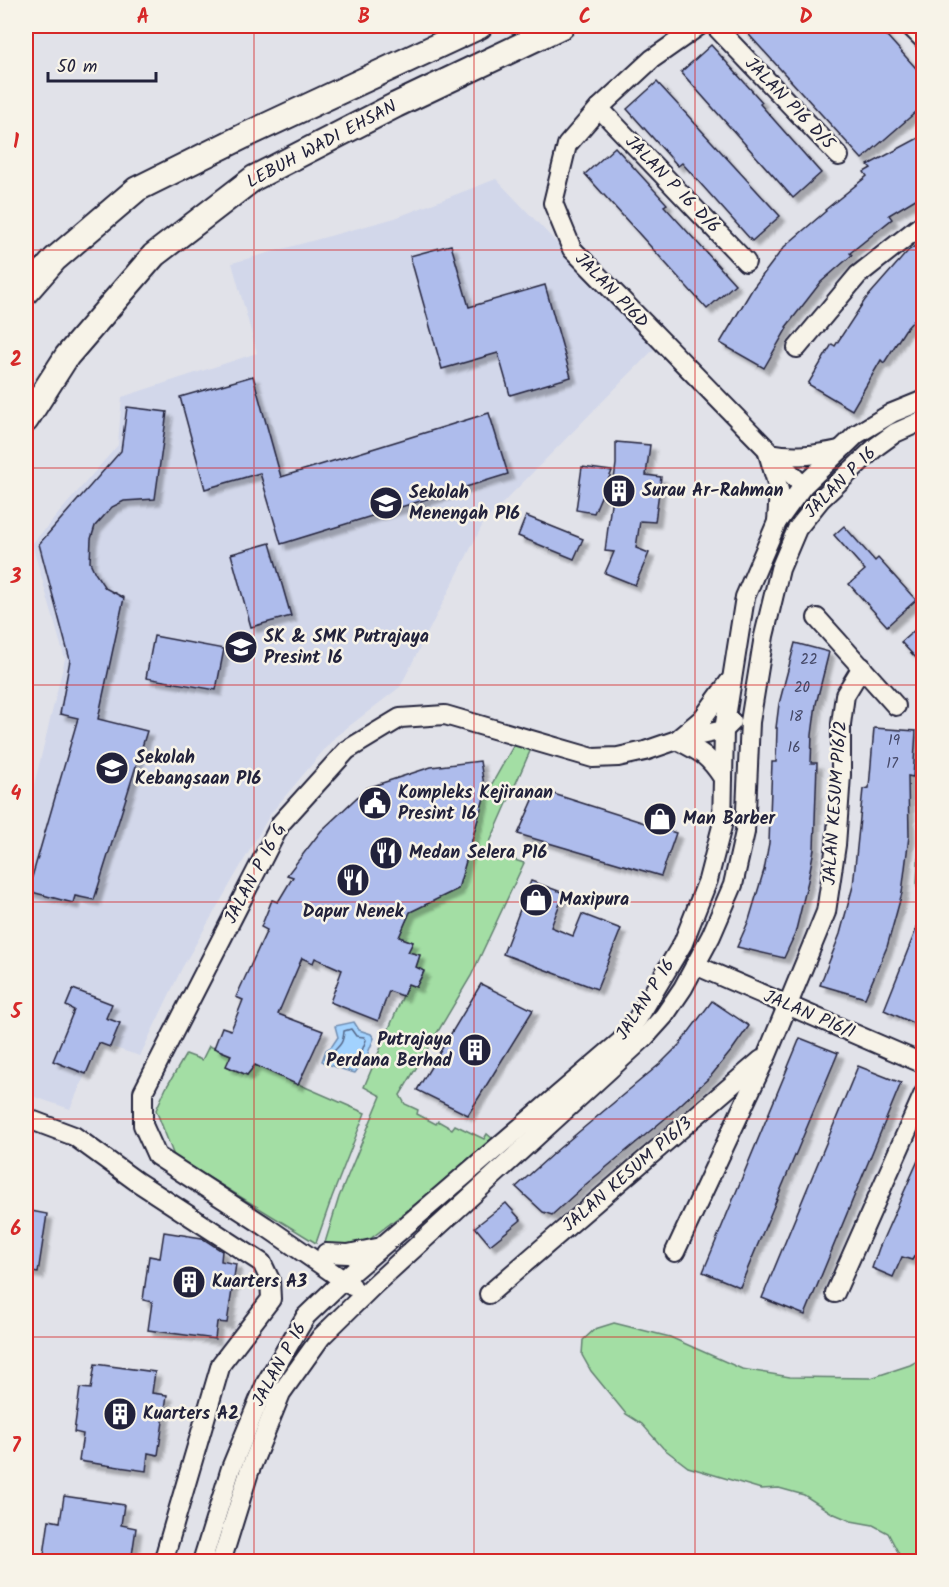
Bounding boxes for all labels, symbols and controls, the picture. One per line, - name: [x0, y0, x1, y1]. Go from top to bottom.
- text: A: [137, 2, 149, 34]
- text: B: [358, 2, 370, 34]
- text: C: [579, 2, 591, 34]
- text: D: [799, 2, 813, 34]
- scale bar: [48, 45, 156, 83]
- street label: JALAN P16 D/5: [737, 51, 842, 158]
- text: 50 m: [57, 53, 97, 82]
- street label: LEBUH WADI EHSAN: [242, 93, 402, 197]
- text: 1: [13, 127, 19, 159]
- street label: JALAN P 16 D/6: [617, 129, 727, 241]
- street label: JALAN P16D: [567, 246, 655, 336]
- text: 2: [10, 345, 22, 377]
- street label: JALAN P 16: [798, 440, 884, 526]
- building icon: Surau Ar-Rahman: [601, 473, 637, 509]
- place label: Surau Ar-Rahman: [642, 477, 784, 506]
- place label: Sekolah Menengah P16: [409, 479, 520, 529]
- school or university icon: Sekolah Menengah P16: [368, 485, 404, 521]
- text: 3: [10, 562, 22, 594]
- place label: SK & SMK Putrajaya Presint 16: [264, 623, 429, 673]
- school or university icon: SK & SMK Putrajaya Presint 16: [223, 629, 259, 665]
- house number: 22: [800, 648, 818, 672]
- house number: 20: [794, 676, 811, 700]
- house number: 18: [789, 705, 804, 729]
- street label: JALAN KESUM P16/2: [816, 720, 856, 886]
- house number: 19: [888, 729, 901, 753]
- house number: 16: [787, 736, 801, 760]
- place label: Sekolah Kebangsaan P16: [135, 744, 262, 794]
- school or university icon: Sekolah Kebangsaan P16: [94, 750, 130, 786]
- house number: 17: [886, 752, 899, 776]
- text: 4: [11, 779, 22, 811]
- place label: Kompleks Kejiranan Presint 16: [398, 779, 553, 829]
- public building icon: Kompleks Kejiranan Presint 16: [357, 785, 393, 821]
- shop icon: Man Barber: [642, 801, 678, 837]
- place label: Man Barber: [683, 805, 777, 834]
- street label: JALAN P 16 G: [217, 818, 295, 930]
- restaurant icon: Medan Selera P16: [368, 835, 404, 871]
- place label: Medan Selera P16: [409, 839, 547, 868]
- restaurant icon: Dapur Nenek: [335, 862, 371, 898]
- shop icon: Maxipura: [518, 882, 554, 918]
- place label: Maxipura: [559, 886, 629, 915]
- place label: Dapur Nenek: [303, 898, 405, 927]
- street label: JALAN P 16: [609, 953, 683, 1047]
- street label: JALAN P16/1: [759, 983, 859, 1047]
- text: 5: [10, 997, 23, 1029]
- place label: Putrajaya Perdana Berhad: [326, 1026, 452, 1076]
- building icon: Putrajaya Perdana Berhad: [457, 1032, 493, 1068]
- street label: JALAN KESUM P16/3: [556, 1110, 700, 1240]
- text: 6: [11, 1214, 22, 1246]
- building icon: Kuarters A3: [171, 1264, 207, 1300]
- place label: Kuarters A3: [212, 1268, 307, 1297]
- street label: JALAN P 16: [245, 1318, 315, 1412]
- building icon: Kuarters A2: [102, 1396, 138, 1432]
- place label: Kuarters A2: [143, 1400, 239, 1429]
- text: 7: [11, 1431, 21, 1463]

